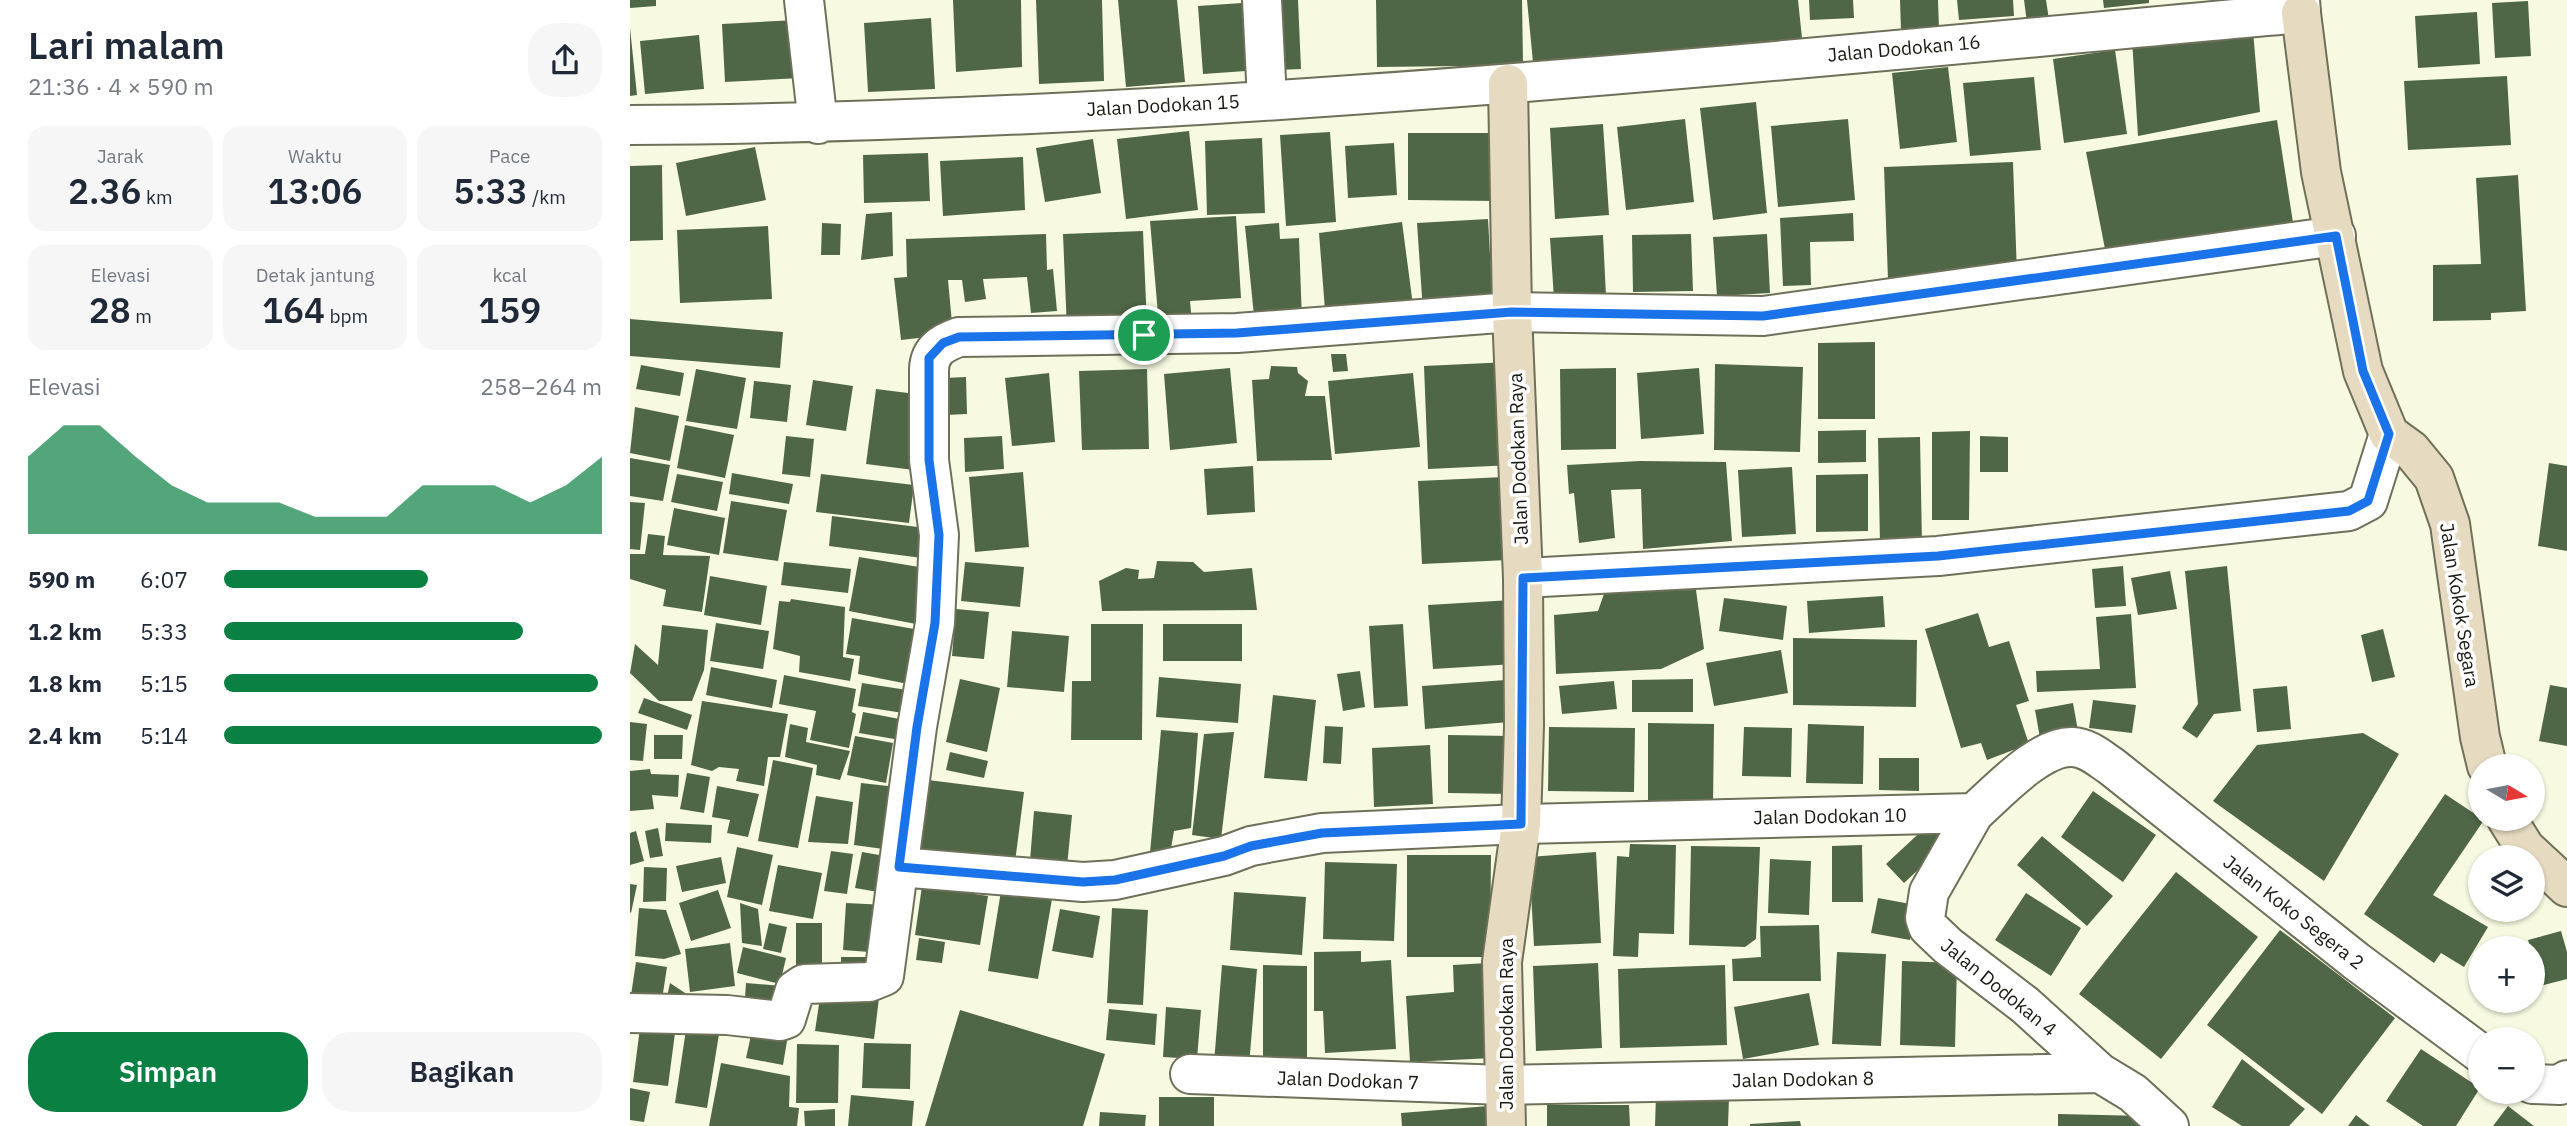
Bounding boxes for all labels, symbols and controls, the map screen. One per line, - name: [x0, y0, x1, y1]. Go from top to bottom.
- text: Lari malam: [28, 20, 225, 69]
- button: share: [528, 23, 602, 97]
- street label: Jalan Dodokan 16: [1826, 29, 1982, 67]
- text: 21:36 · 4 × 590 m: [28, 71, 214, 101]
- street label: Jalan Dodokan 15: [1086, 89, 1240, 121]
- text: Jarak: [97, 144, 144, 168]
- text: Waktu: [288, 144, 342, 168]
- text: Pace: [489, 144, 530, 168]
- text: 2.36: [68, 168, 142, 214]
- text: 13:06: [267, 168, 363, 214]
- text: 5:33: [453, 168, 528, 214]
- text: km: [142, 185, 173, 209]
- text: /km: [528, 185, 566, 209]
- text: Elevasi: [90, 263, 150, 287]
- text: Detak jantung: [256, 263, 374, 287]
- text: kcal: [492, 263, 527, 287]
- text: 28: [89, 287, 131, 333]
- text: 164: [262, 287, 325, 333]
- text: 159: [478, 287, 541, 333]
- text: m: [131, 304, 152, 328]
- text: bpm: [325, 304, 368, 328]
- pin: [1114, 305, 1174, 365]
- icon: arrive: [1125, 316, 1163, 354]
- text: Elevasi: [28, 371, 100, 401]
- text: 258–264 m: [480, 371, 602, 401]
- street label: Jalan Dodokan Raya: [1503, 373, 1533, 545]
- street label: Jalan Kokok Segara: [2435, 521, 2485, 689]
- text: 590 m: [28, 564, 95, 594]
- text: 6:07: [140, 564, 188, 594]
- text: 1.2 km: [28, 616, 102, 646]
- text: 5:33: [140, 616, 188, 646]
- text: 1.8 km: [28, 668, 102, 698]
- text: 5:15: [140, 668, 188, 698]
- text: 2.4 km: [28, 720, 102, 750]
- text: 5:14: [140, 720, 188, 750]
- north arrow: [2468, 754, 2544, 831]
- map controls: [2468, 754, 2545, 1104]
- street label: Jalan Dodokan 10: [1753, 803, 1907, 829]
- button: layers: [2468, 845, 2545, 922]
- street label: Jalan Koko Segera 2: [2219, 850, 2369, 974]
- street label: Jalan Dodokan 4: [1936, 933, 2062, 1041]
- button: +: [2468, 936, 2545, 1013]
- street label: Jalan Dodokan Raya: [1494, 938, 1518, 1110]
- button: −: [2468, 1027, 2545, 1104]
- button: Simpan: [28, 1032, 308, 1112]
- button: Bagikan: [322, 1032, 602, 1112]
- street label: Jalan Dodokan 7: [1277, 1066, 1419, 1094]
- street label: Jalan Dodokan 8: [1732, 1066, 1874, 1092]

